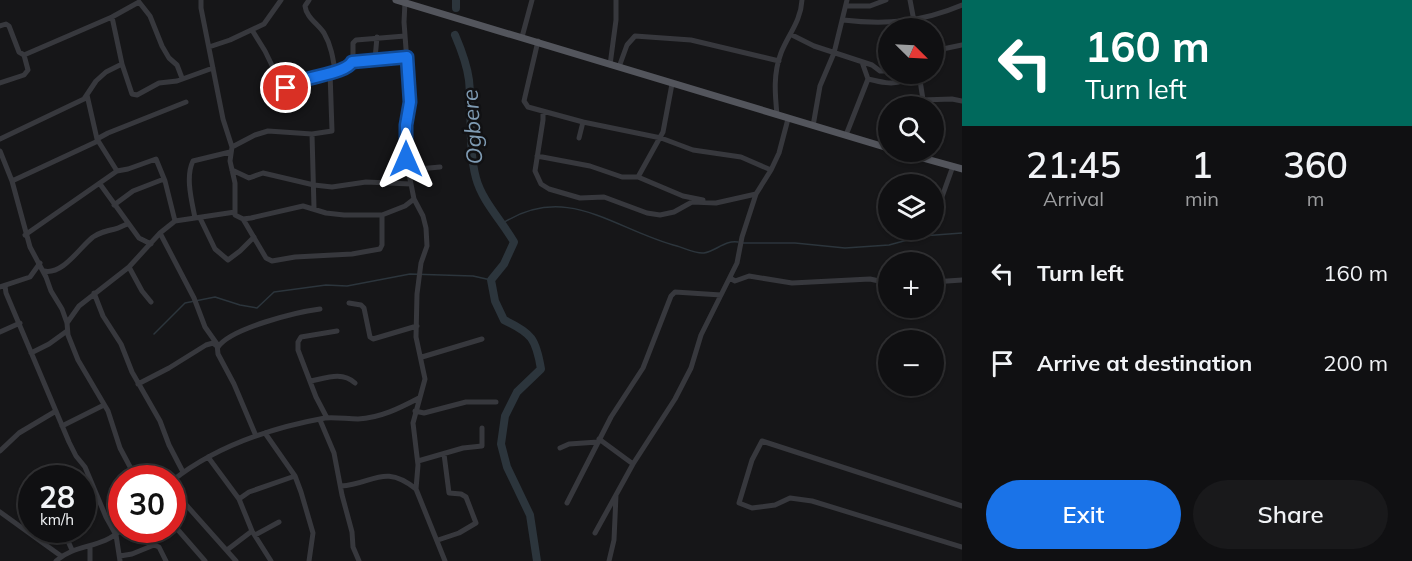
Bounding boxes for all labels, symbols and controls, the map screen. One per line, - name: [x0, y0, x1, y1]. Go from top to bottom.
- north arrow: [878, 18, 944, 84]
- map controls: [878, 18, 944, 396]
- text: 160 m: [1085, 20, 1210, 73]
- icon: left: [986, 24, 1064, 102]
- pin: [260, 62, 311, 113]
- icon: arrive: [269, 71, 302, 104]
- text: Turn left: [1085, 72, 1187, 106]
- water label: Ogbere: [455, 88, 489, 166]
- button: search: [878, 96, 944, 162]
- position arrow: [374, 127, 438, 191]
- text: 21:45: [1026, 142, 1121, 187]
- text: 1: [1191, 142, 1213, 187]
- text: 360: [1283, 142, 1348, 187]
- button: layers: [878, 174, 944, 240]
- text: Arrival: [1043, 186, 1104, 211]
- text: min: [1185, 186, 1219, 211]
- text: m: [1307, 186, 1324, 211]
- button: +: [878, 252, 944, 318]
- icon: left: [986, 257, 1019, 290]
- text: Turn left: [1037, 259, 1124, 287]
- text: 160 m: [1323, 259, 1388, 287]
- button: −: [878, 330, 944, 396]
- icon: arrive: [986, 347, 1019, 380]
- text: Arrive at destination: [1037, 349, 1252, 377]
- text: 200 m: [1323, 349, 1388, 377]
- speed limit sign: 30: [108, 465, 186, 543]
- text: 28: [39, 478, 75, 516]
- button: Exit: [986, 480, 1181, 549]
- button: Share: [1193, 480, 1388, 549]
- text: km/h: [40, 510, 74, 529]

